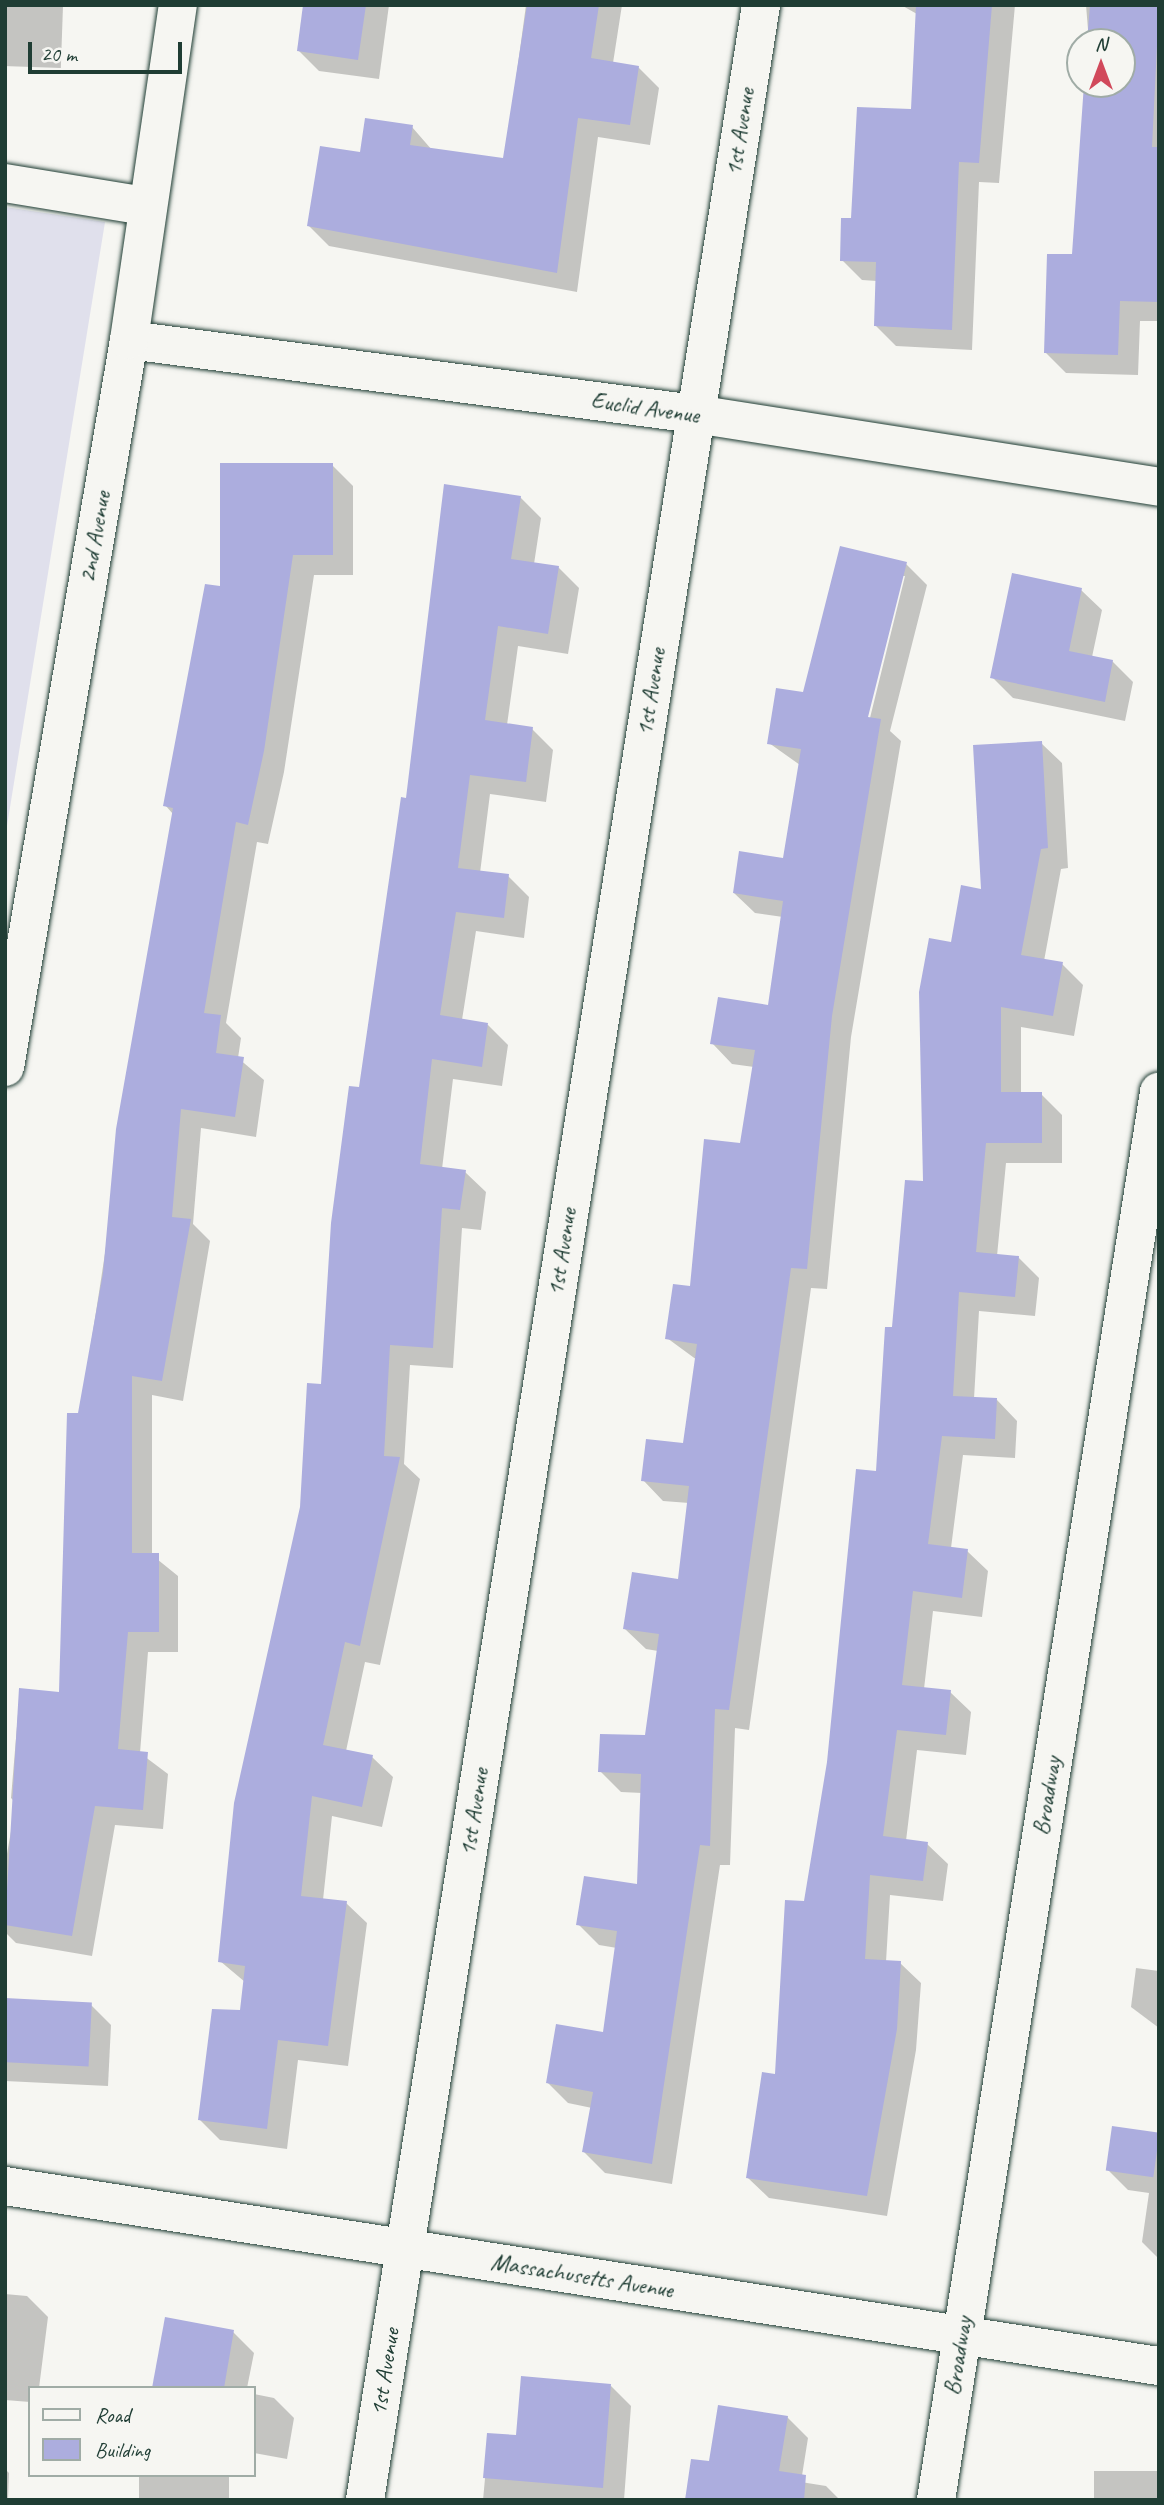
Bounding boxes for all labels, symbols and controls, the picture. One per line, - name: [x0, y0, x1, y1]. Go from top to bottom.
- scale bar: [32, 28, 186, 72]
- north arrow: [1066, 28, 1136, 98]
- text: N: [1095, 32, 1107, 56]
- text: 20 m: [41, 41, 77, 67]
- street label: 1st Avenue: [719, 86, 761, 178]
- street label: Euclid Avenue: [589, 386, 701, 430]
- street label: 2nd Avenue: [73, 489, 117, 585]
- street label: 1st Avenue: [630, 646, 672, 738]
- street label: 1st Avenue: [541, 1206, 583, 1298]
- street label: Broadway: [1027, 1755, 1067, 1837]
- street label: 1st Avenue: [453, 1766, 495, 1858]
- street label: Massachusetts Avenue: [489, 2247, 675, 2305]
- street label: Broadway: [938, 2315, 978, 2397]
- street label: 1st Avenue: [364, 2326, 406, 2418]
- legend: [28, 2386, 256, 2477]
- text: Road: [95, 2402, 130, 2428]
- text: Building: [95, 2437, 150, 2463]

